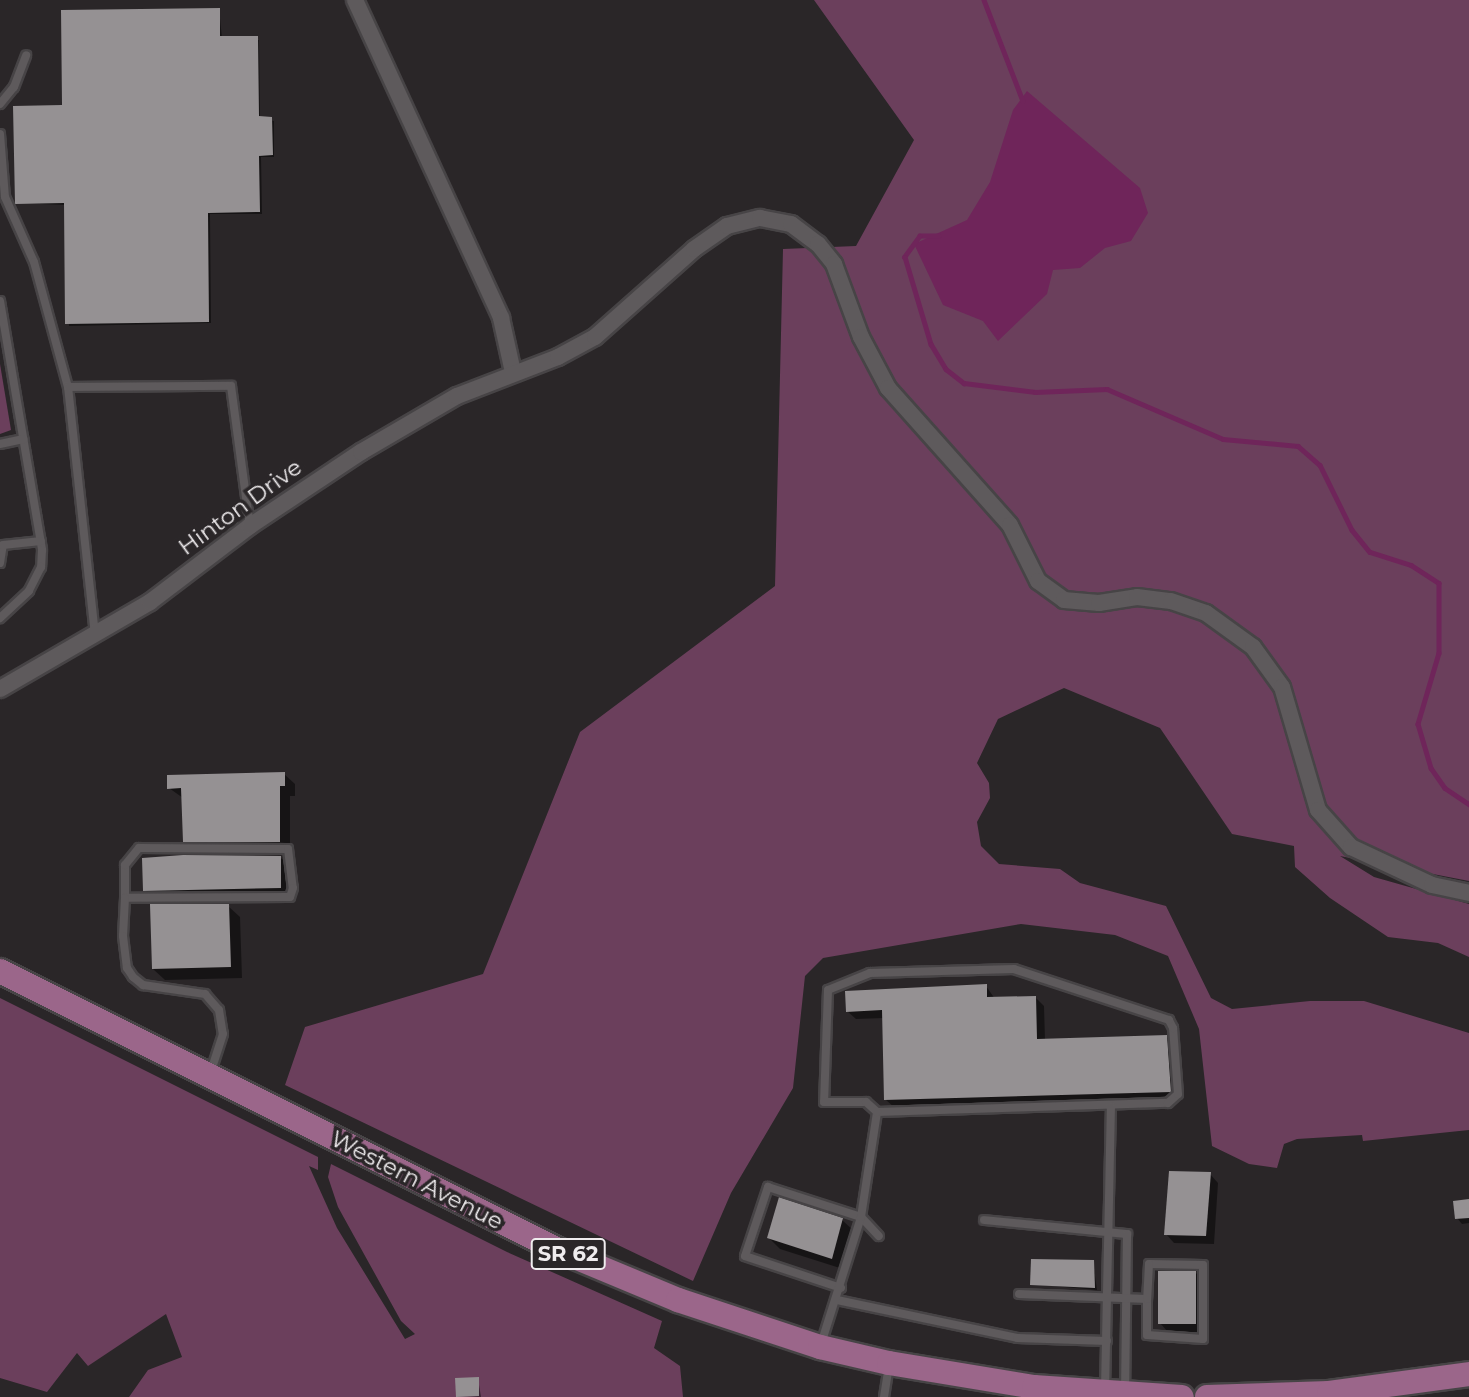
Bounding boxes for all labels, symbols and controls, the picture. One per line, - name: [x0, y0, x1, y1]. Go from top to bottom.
- street label: Hinton Drive: [173, 453, 307, 561]
- street label: Western Avenue: [326, 1125, 508, 1235]
- road number: SR 62: [530, 1236, 606, 1272]

